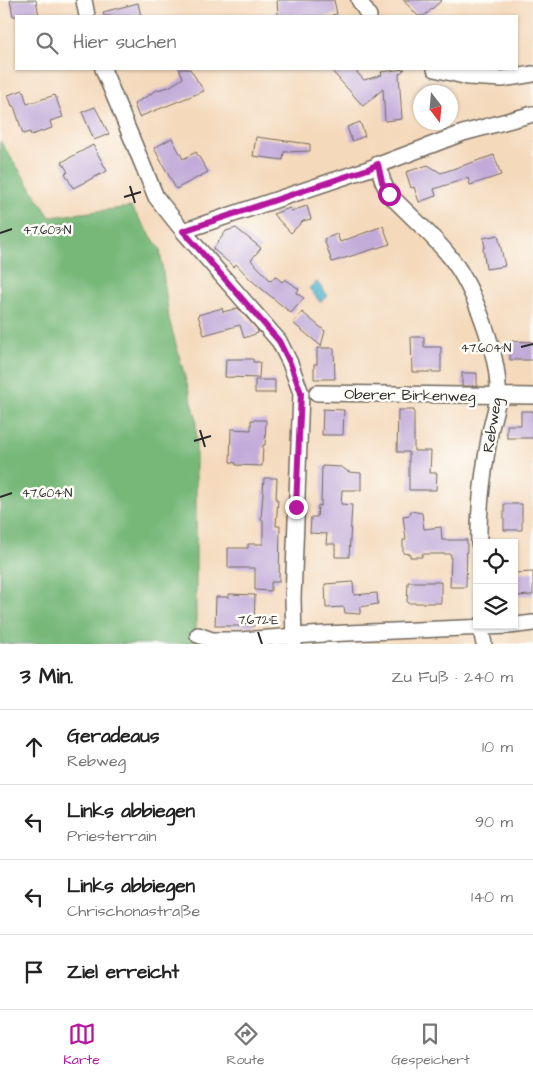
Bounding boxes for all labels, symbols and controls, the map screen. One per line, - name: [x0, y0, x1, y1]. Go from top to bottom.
- search box: [15, 15, 518, 70]
- icon: search: [33, 29, 61, 57]
- text: Hier suchen: [73, 29, 176, 56]
- north arrow: [413, 85, 458, 130]
- route start: [378, 183, 401, 206]
- text: 47.603°N: [23, 222, 72, 239]
- text: 47.604°N: [461, 340, 512, 357]
- street label: Oberer Birkenweg: [344, 384, 476, 408]
- street label: Rebweg: [478, 396, 508, 454]
- text: 47.604°N: [22, 485, 73, 502]
- route end: [285, 496, 308, 519]
- map controls: [473, 539, 518, 629]
- button: locate: [473, 539, 518, 584]
- button: layers: [473, 584, 518, 629]
- text: 7.672°E: [238, 612, 278, 629]
- text: 3 Min.: [20, 662, 73, 691]
- text: Zu Fuß · 240 m: [391, 666, 513, 688]
- text: Geradeaus: [67, 723, 159, 750]
- icon: ahead: [20, 733, 48, 761]
- text: 10 m: [482, 736, 513, 758]
- text: Rebweg: [67, 750, 126, 772]
- text: Links abbiegen: [67, 798, 195, 825]
- icon: left: [20, 808, 48, 836]
- text: 90 m: [475, 811, 513, 833]
- text: Priesterrain: [67, 825, 156, 847]
- text: Links abbiegen: [67, 873, 195, 900]
- icon: left: [20, 883, 48, 911]
- text: 140 m: [471, 886, 513, 908]
- text: Chrischonastraße: [67, 900, 200, 922]
- icon: arrive: [20, 958, 48, 986]
- text: Ziel erreicht: [67, 959, 179, 986]
- tab: Karte: [63, 1020, 100, 1070]
- tab: Route: [226, 1020, 265, 1070]
- tab: Gespeichert: [391, 1020, 470, 1070]

